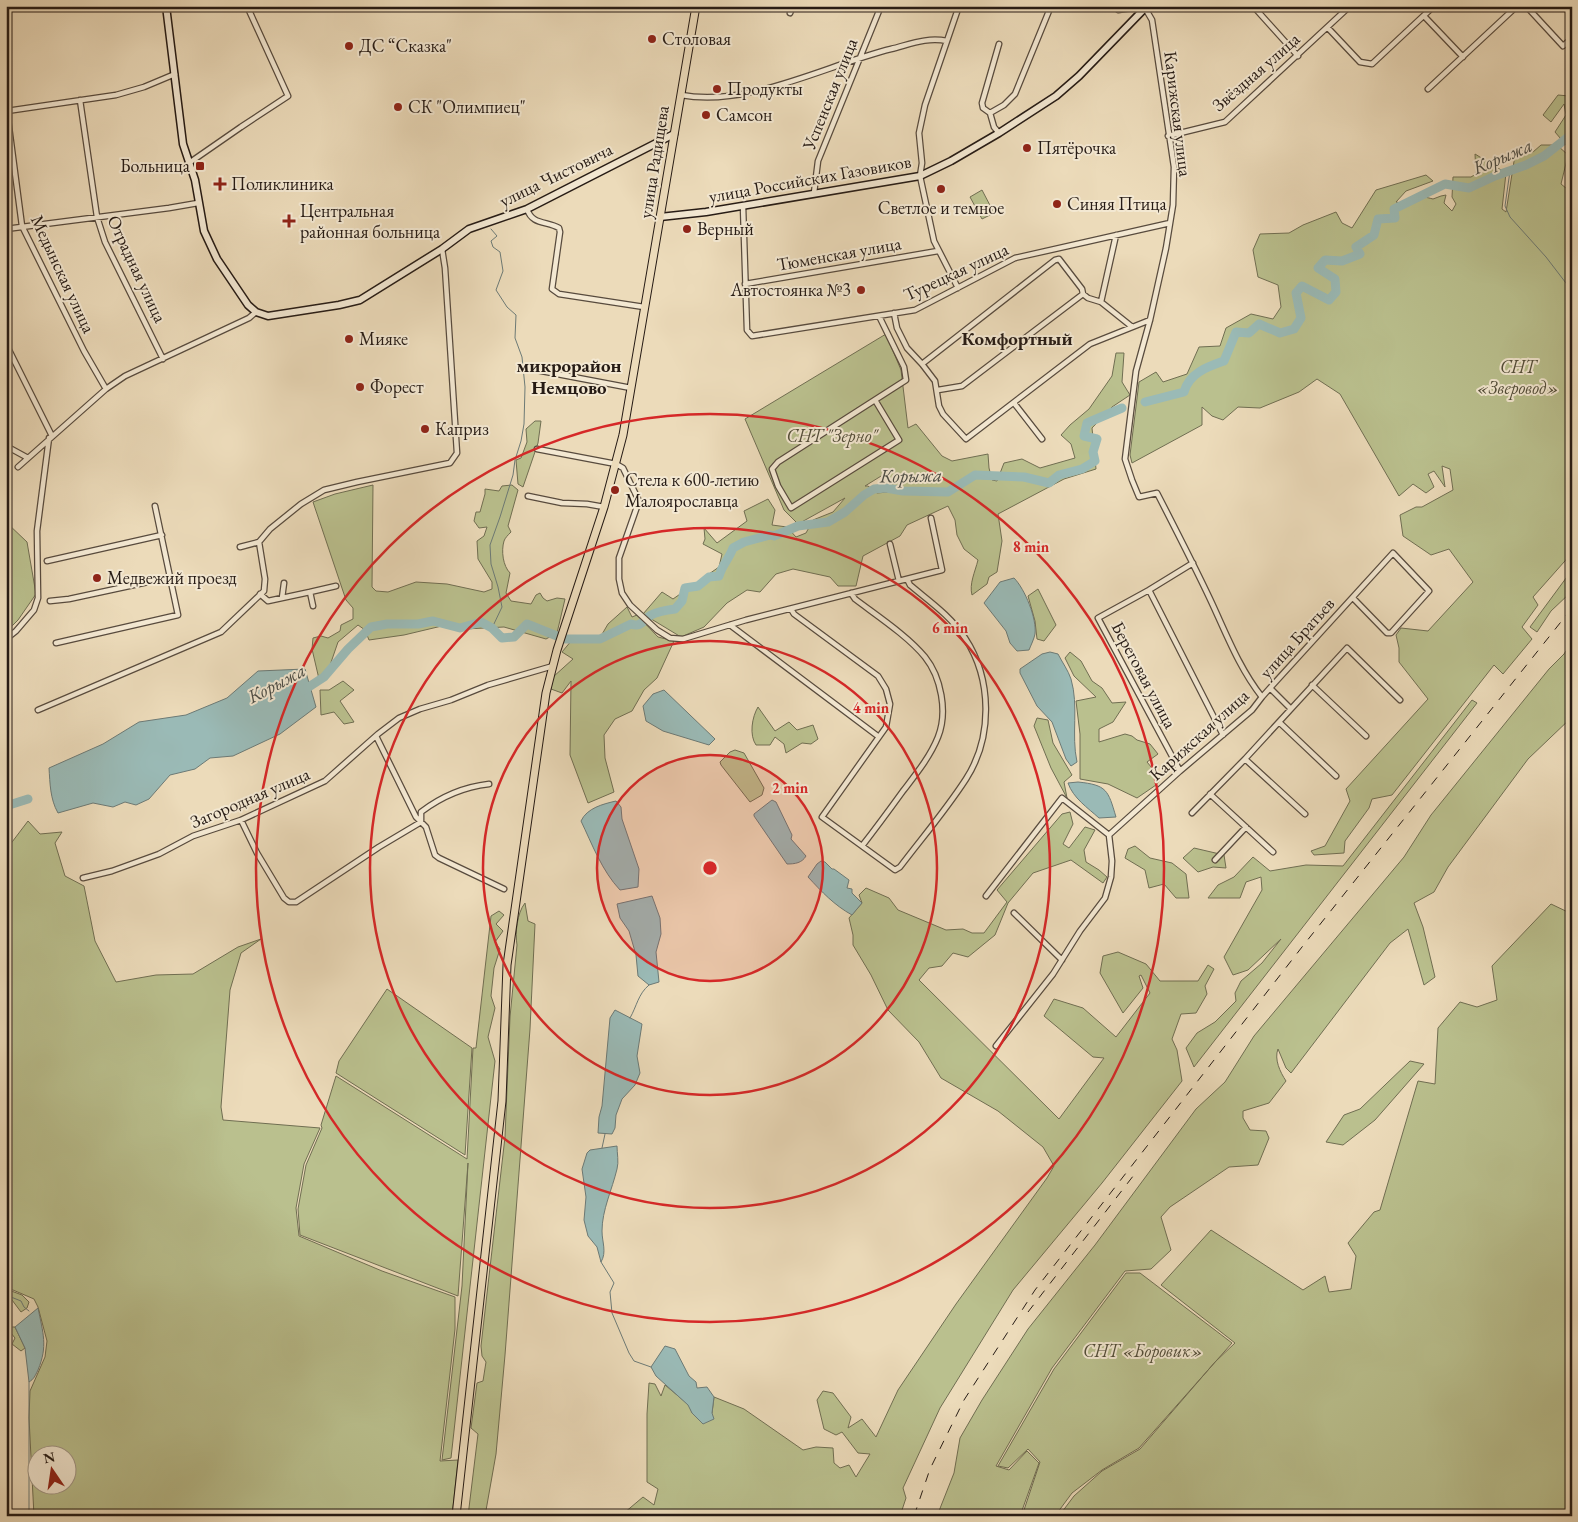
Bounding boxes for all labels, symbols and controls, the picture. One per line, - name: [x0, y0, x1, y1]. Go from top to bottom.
- place label: Столовая: [662, 27, 731, 50]
- street label: Звёздная улица: [1207, 27, 1305, 116]
- marker: Столовая: [646, 33, 658, 45]
- place label: ДС “Сказка": [359, 34, 452, 57]
- street label: Успенская улица: [796, 34, 863, 154]
- marker: ДС “Сказка": [343, 40, 355, 52]
- street label: Карижская улица: [1159, 50, 1198, 179]
- place label: Продукты: [727, 77, 803, 100]
- marker: Продукты: [711, 83, 723, 95]
- place label: СК "Олимпиец": [408, 95, 526, 118]
- marker: СК "Олимпиец": [392, 101, 404, 113]
- street label: улица Радищева: [633, 103, 674, 220]
- place label: Самсон: [716, 103, 772, 126]
- marker: Самсон: [700, 109, 712, 121]
- water label: Корыжа: [1468, 133, 1536, 181]
- place label: Пятёрочка: [1037, 136, 1117, 159]
- street label: улица Чистовича: [495, 137, 617, 212]
- marker: Пятёрочка: [1021, 142, 1033, 154]
- street label: улица Российских Газовиков: [707, 149, 913, 208]
- place label: Больница: [120, 154, 191, 177]
- marker: Больница: [194, 160, 206, 172]
- place label: Поликлиника: [231, 172, 335, 195]
- marker: Поликлиника: [213, 177, 227, 191]
- marker: Светлое и темное: [935, 183, 947, 195]
- place label: Синяя Птица: [1067, 192, 1167, 215]
- place label: Светлое и темное: [878, 196, 1004, 219]
- marker: Синяя Птица: [1051, 198, 1063, 210]
- place label: Центральная районная больница: [300, 199, 441, 243]
- street label: Медынская улица: [26, 211, 101, 337]
- street label: Отрадная улица: [103, 211, 173, 327]
- marker: Центральная районная больница: [282, 214, 296, 228]
- place label: Верный: [697, 217, 754, 240]
- marker: Верный: [681, 223, 693, 235]
- street label: Тюменская улица: [775, 231, 904, 276]
- street label: Турецкая улица: [900, 237, 1013, 306]
- place label: Автостоянка №3: [729, 278, 851, 301]
- marker: Автостоянка №3: [855, 284, 867, 296]
- district label: Комфортный: [961, 326, 1073, 351]
- place label: Мияке: [359, 327, 408, 350]
- marker: Мияке: [343, 333, 355, 345]
- district label: микрорайон Немцово: [517, 353, 621, 400]
- park label: СНТ «Зверовод»: [1477, 355, 1559, 400]
- place label: Форест: [370, 375, 424, 398]
- marker: Форест: [354, 381, 366, 393]
- place label: Каприз: [435, 417, 489, 440]
- marker: Каприз: [419, 423, 431, 435]
- park label: СНТ "Зерно": [787, 424, 880, 448]
- water label: Корыжа: [878, 462, 943, 489]
- place label: Стела к 600-летию Малоярославца: [625, 468, 759, 512]
- marker: Стела к 600-летию Малоярославца: [609, 484, 621, 496]
- text: 8 min: [1013, 537, 1050, 556]
- place label: Медвежий проезд: [107, 566, 237, 589]
- marker: Медвежий проезд: [91, 572, 103, 584]
- street label: улица Братьев: [1254, 592, 1339, 683]
- street label: Береговая улица: [1107, 617, 1183, 733]
- text: 6 min: [932, 618, 969, 637]
- water label: Корыжа: [242, 658, 310, 710]
- street label: Карижская улица: [1144, 683, 1254, 785]
- text: 4 min: [853, 698, 890, 717]
- street label: Загородная улица: [186, 762, 314, 833]
- text: 2 min: [772, 778, 809, 797]
- centre of rings: [701, 859, 719, 877]
- park label: СНТ «Боровик»: [1083, 1339, 1203, 1363]
- north arrow: [28, 1444, 78, 1494]
- text: N: [42, 1447, 57, 1467]

